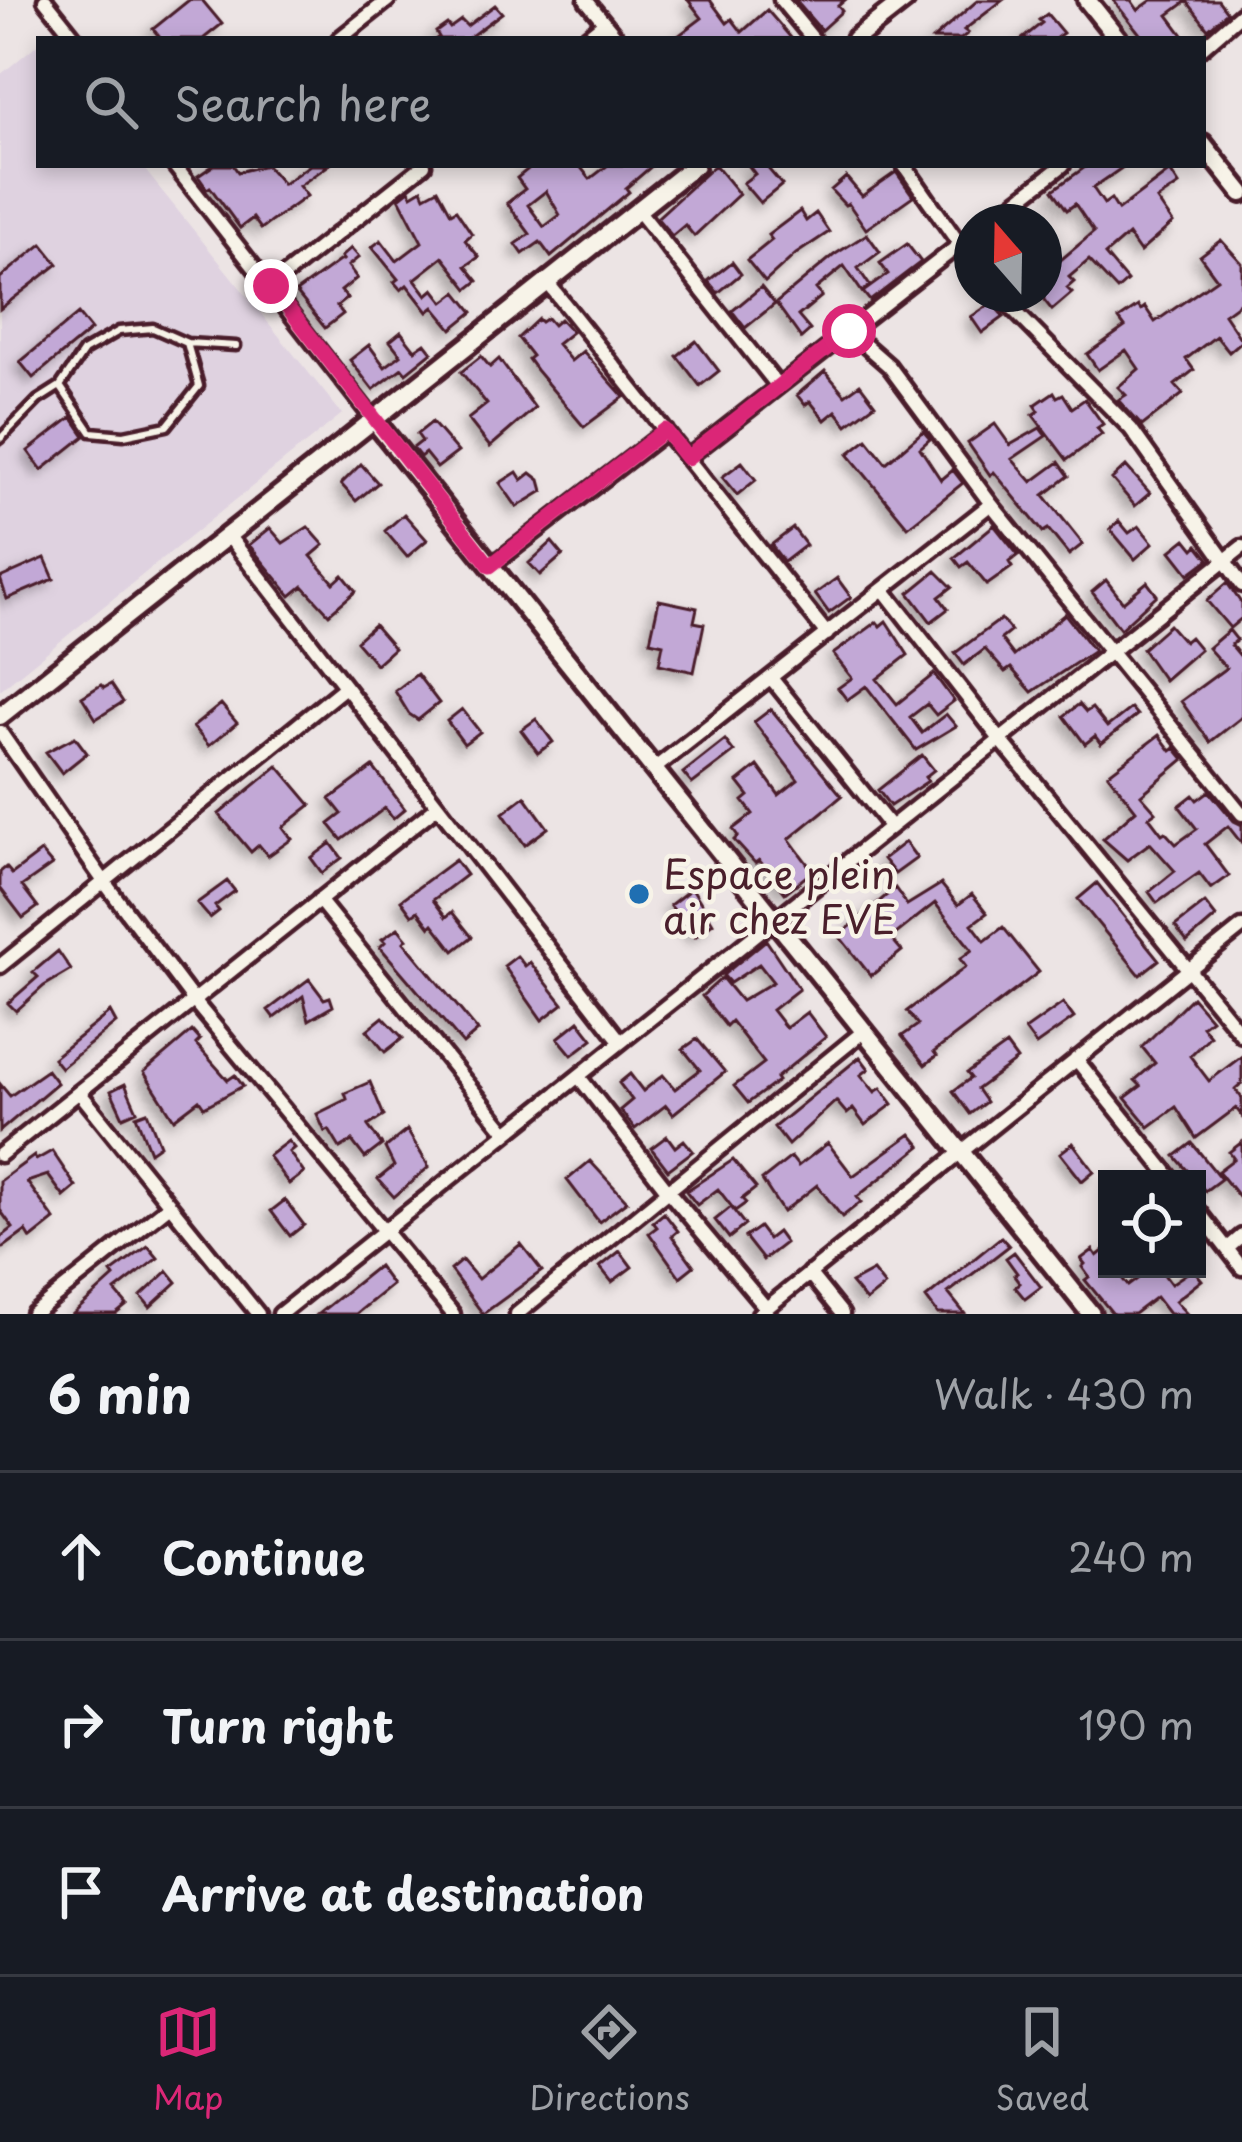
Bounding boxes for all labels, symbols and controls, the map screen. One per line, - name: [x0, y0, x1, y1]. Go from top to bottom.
- search box: [36, 36, 1206, 168]
- text: Search here: [174, 68, 431, 136]
- icon: search: [78, 69, 144, 135]
- north arrow: [954, 204, 1062, 312]
- route end: [244, 259, 298, 313]
- route start: [822, 304, 876, 358]
- place label: Espace plein air chez EVE: [663, 843, 896, 947]
- marker: Espace plein air chez EVE: [626, 881, 652, 907]
- map controls: [1098, 1170, 1206, 1278]
- button: locate: [1098, 1170, 1206, 1278]
- text: 6 min: [48, 1354, 192, 1431]
- text: Walk · 430 m: [934, 1363, 1194, 1422]
- text: Continue: [162, 1522, 365, 1590]
- icon: ahead: [48, 1523, 114, 1589]
- text: 240 m: [1068, 1526, 1194, 1585]
- text: Turn right: [162, 1690, 394, 1758]
- icon: right: [48, 1691, 114, 1757]
- text: 190 m: [1078, 1694, 1194, 1753]
- text: Arrive at destination: [162, 1858, 645, 1926]
- icon: arrive: [48, 1859, 114, 1925]
- tab: Map: [153, 1999, 223, 2121]
- tab: Directions: [529, 1999, 690, 2121]
- tab: Saved: [995, 1999, 1089, 2121]

